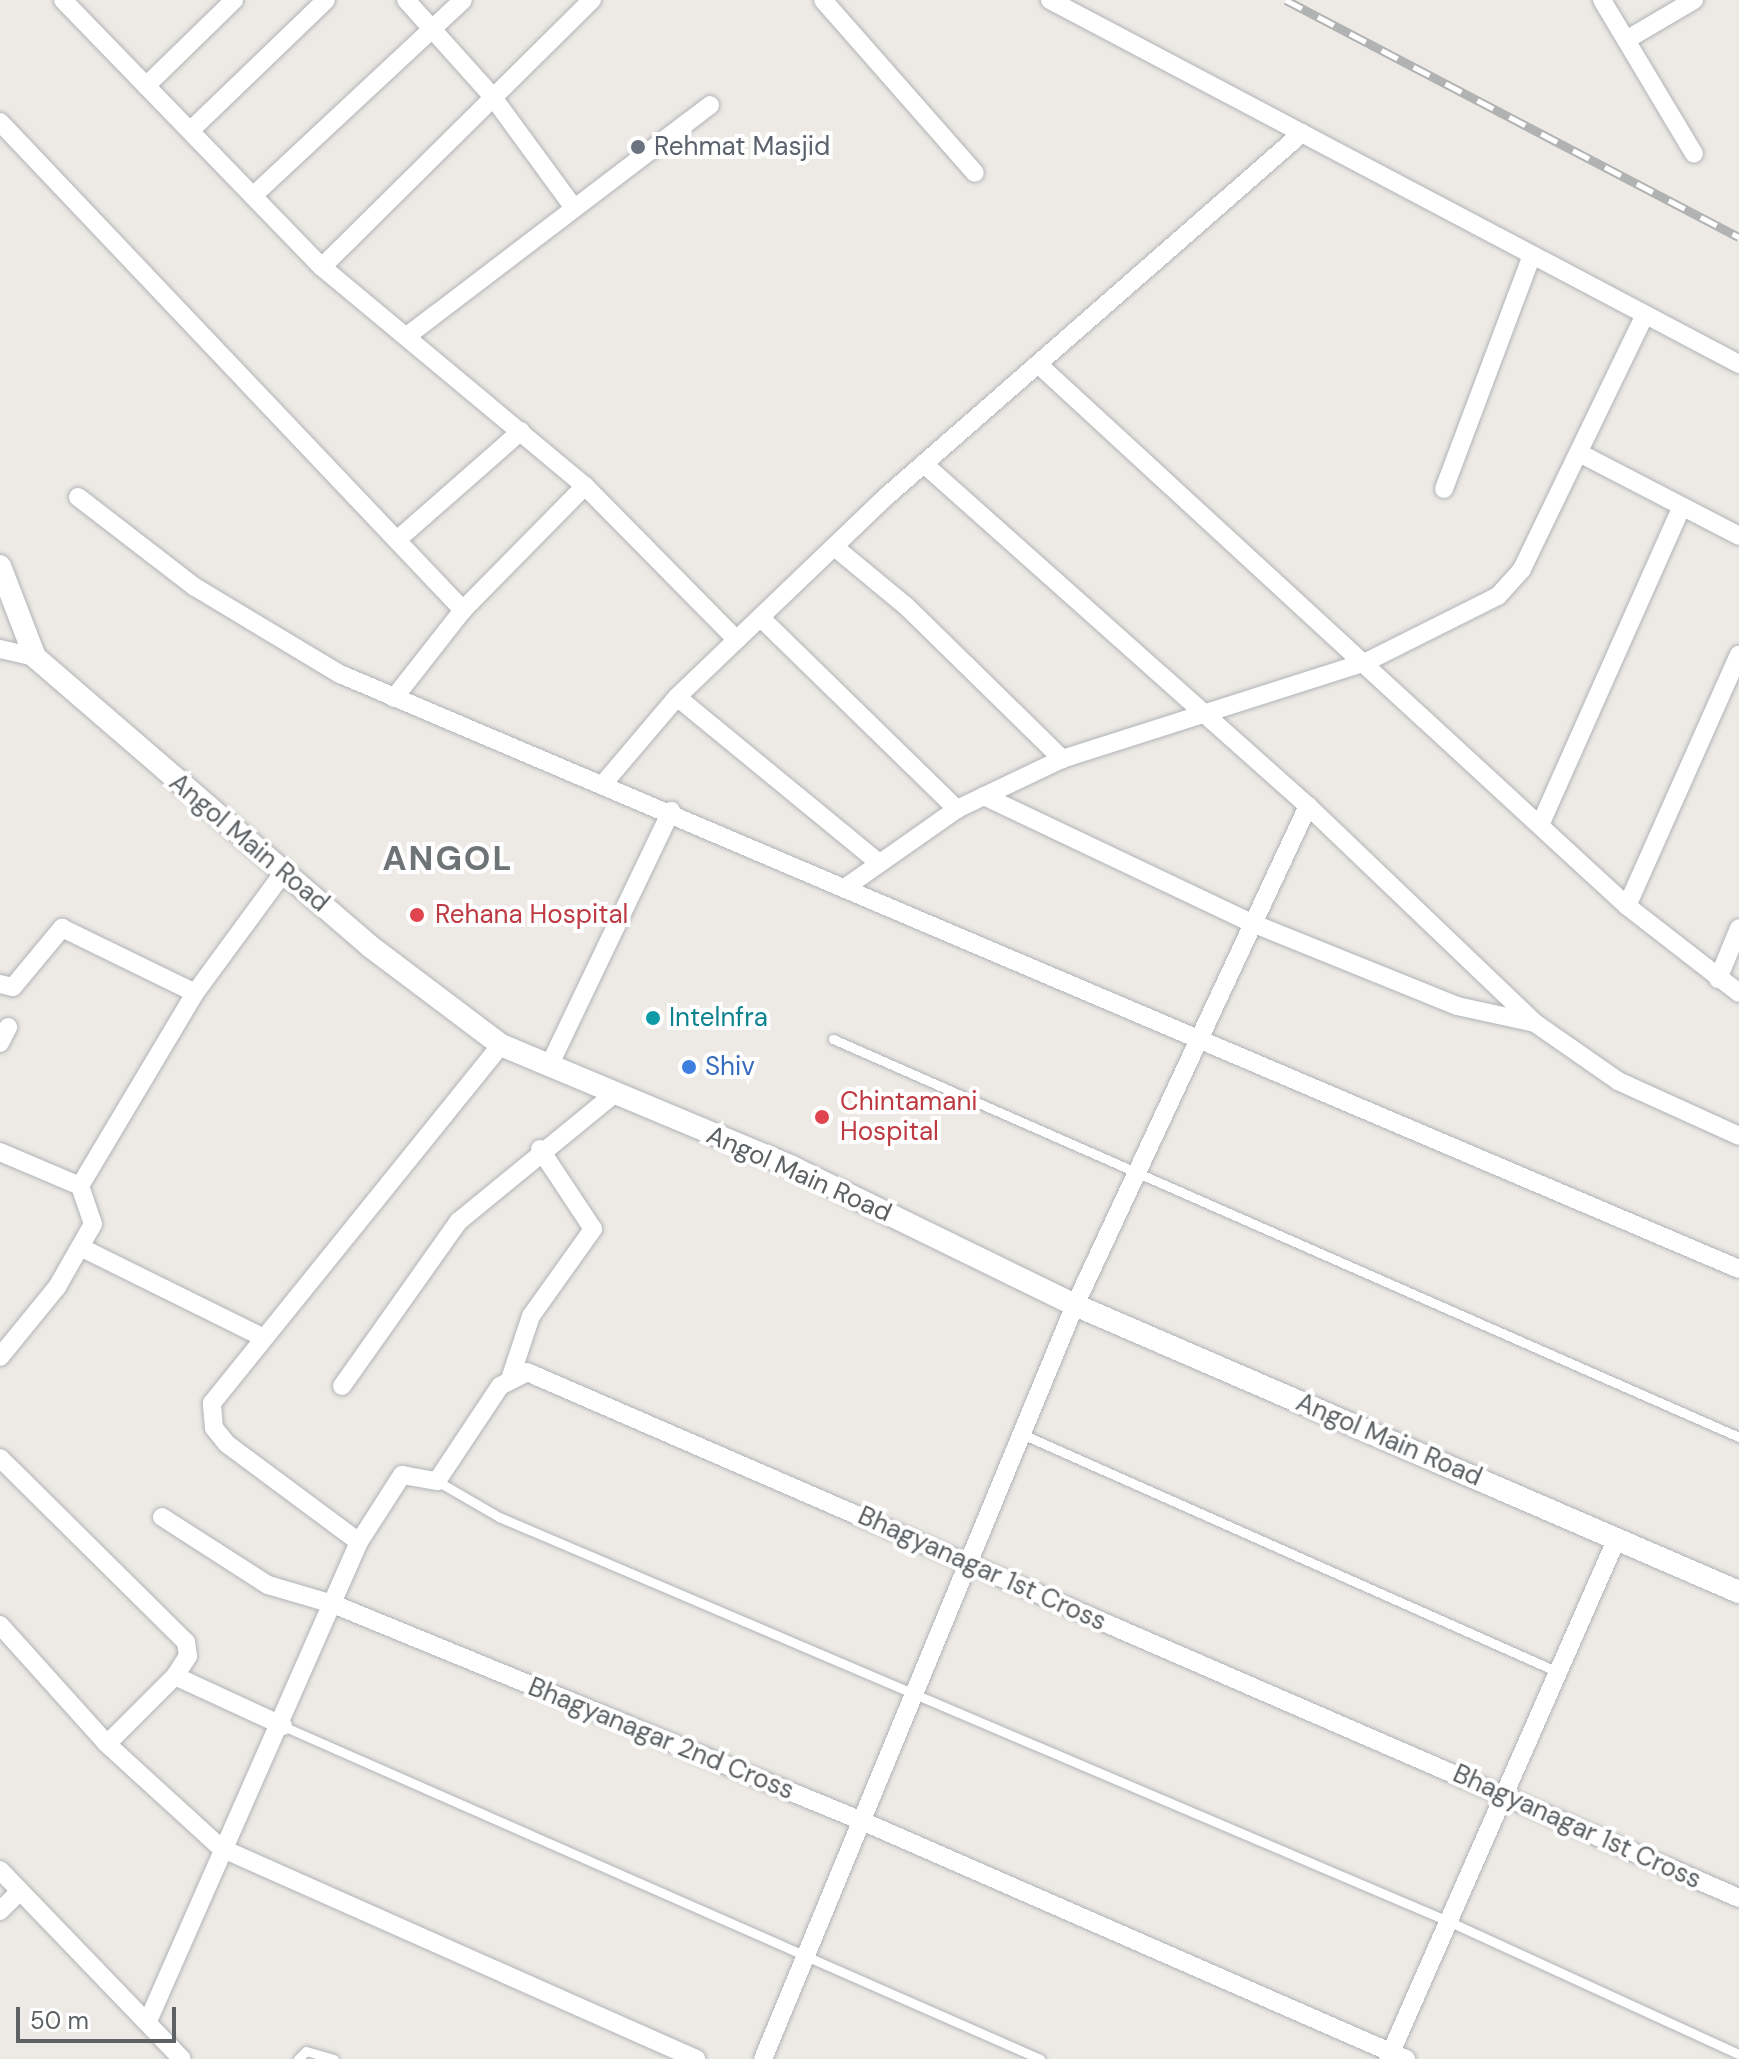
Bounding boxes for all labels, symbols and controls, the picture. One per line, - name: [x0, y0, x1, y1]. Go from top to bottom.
- place label: Rehmat Masjid: [654, 131, 830, 163]
- marker: Rehmat Masjid: [629, 138, 647, 156]
- street label: Angol Main Road: [163, 767, 335, 919]
- district label: ANGOL: [383, 839, 513, 879]
- place label: Rehana Hospital: [435, 899, 628, 931]
- marker: Rehana Hospital: [406, 904, 428, 926]
- place label: Intelnfra: [669, 1002, 768, 1034]
- marker: Intelnfra: [644, 1009, 662, 1027]
- place label: Shiv: [705, 1051, 755, 1083]
- marker: Shiv: [680, 1058, 698, 1076]
- place label: Chintamani Hospital: [840, 1086, 978, 1148]
- marker: Chintamani Hospital: [811, 1106, 833, 1128]
- street label: Angol Main Road: [702, 1119, 896, 1229]
- street label: Angol Main Road: [1291, 1387, 1487, 1493]
- street label: Bhagyanagar 1st Cross: [853, 1500, 1111, 1638]
- street label: Bhagyanagar 2nd Cross: [524, 1671, 798, 1807]
- street label: Bhagyanagar 1st Cross: [1448, 1758, 1706, 1896]
- scale bar: [20, 1991, 180, 2041]
- text: 50 m: [30, 2005, 89, 2036]

